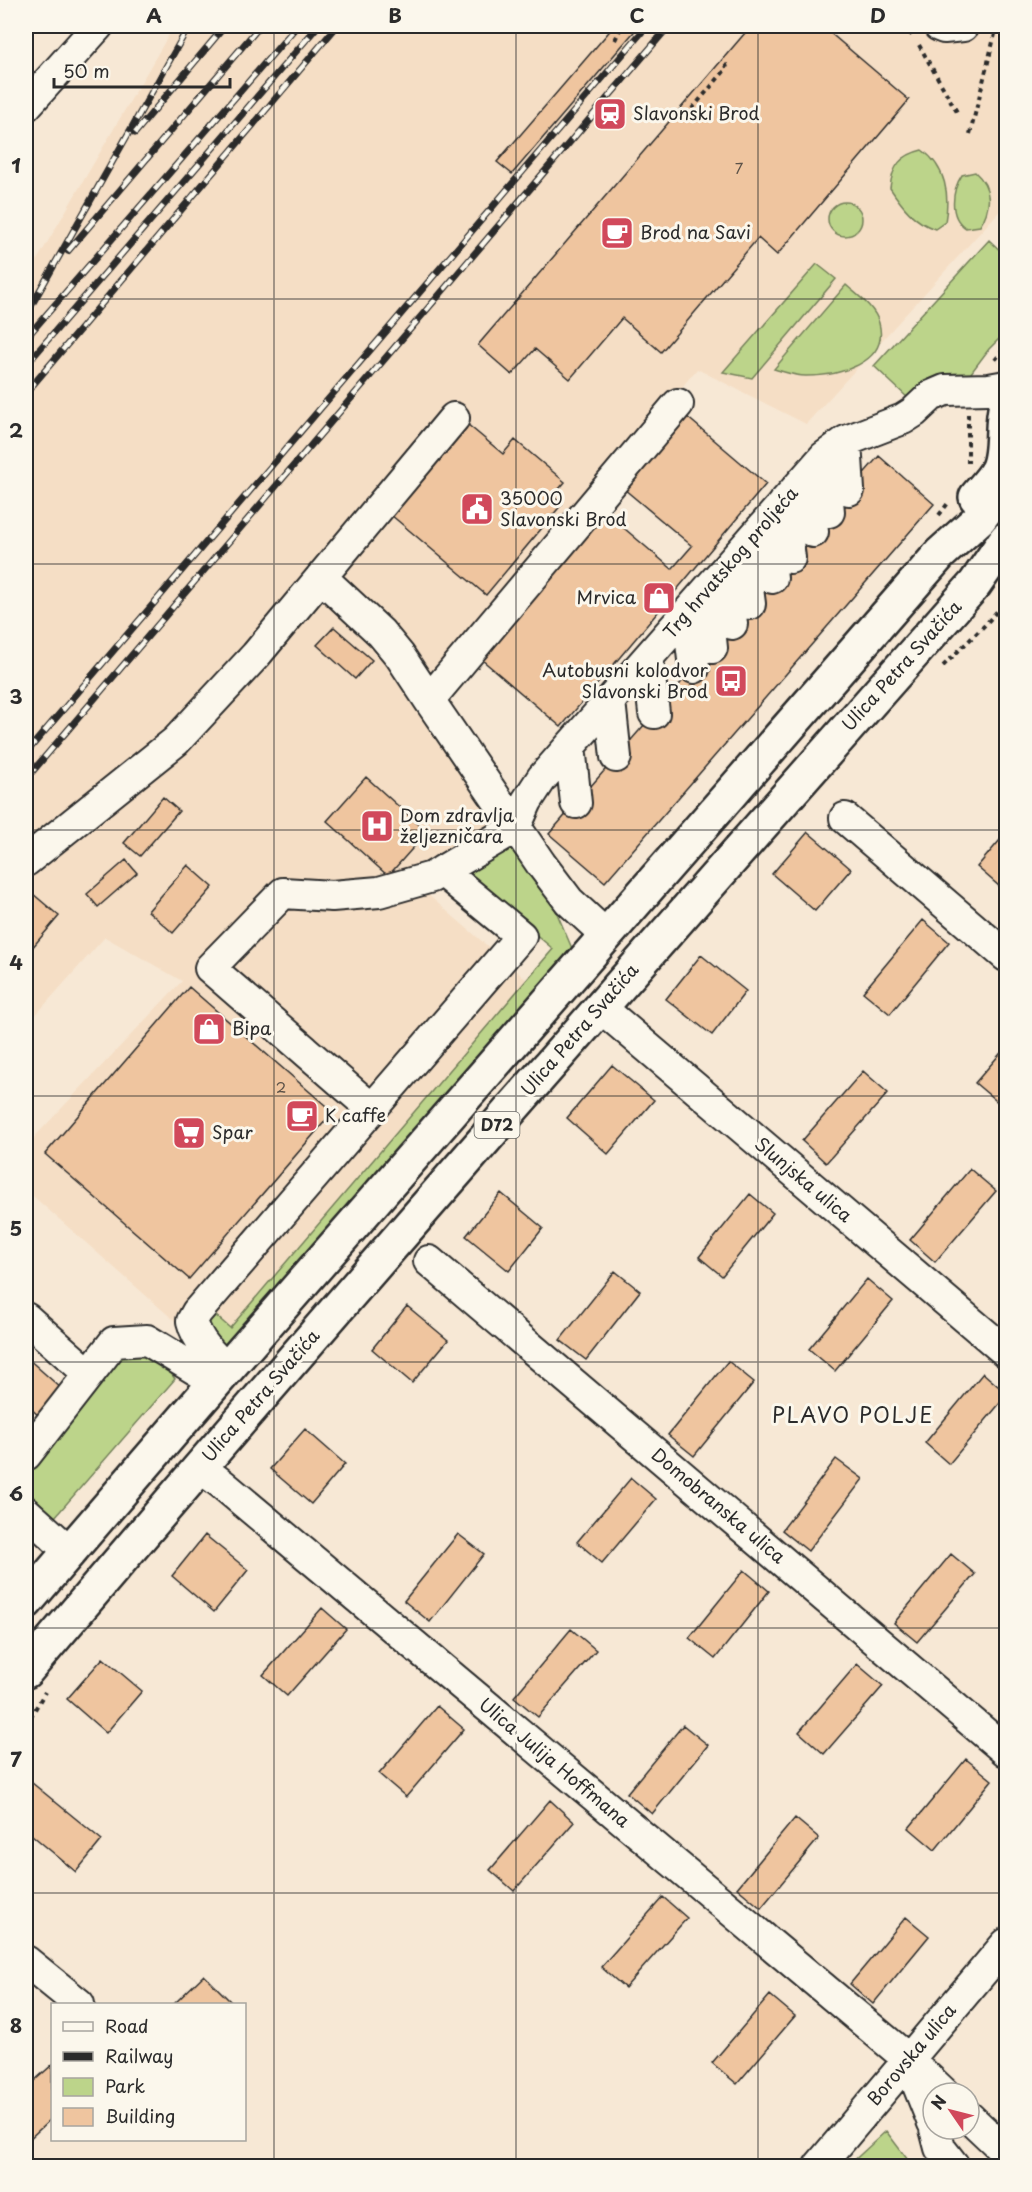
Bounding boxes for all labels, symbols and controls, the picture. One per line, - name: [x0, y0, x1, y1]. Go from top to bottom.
- text: A: [146, 0, 162, 30]
- text: B: [388, 0, 402, 30]
- text: C: [629, 0, 645, 30]
- text: D: [870, 0, 886, 30]
- scale bar: [54, 51, 230, 89]
- text: 50 m: [63, 57, 110, 84]
- station icon: Slavonski Brod: [592, 96, 628, 132]
- place label: Slavonski Brod: [633, 99, 760, 126]
- text: 1: [11, 150, 21, 180]
- house number: 7: [735, 156, 744, 179]
- cafe icon: Brod na Savi: [599, 215, 635, 251]
- place label: Brod na Savi: [640, 218, 751, 245]
- text: 2: [9, 415, 23, 445]
- street label: Trg hrvatskog proljeća: [656, 480, 804, 644]
- place label: 35000 Slavonski Brod: [500, 484, 627, 532]
- public building icon: 35000 Slavonski Brod: [459, 491, 495, 527]
- shop icon: Mrvica: [641, 580, 677, 616]
- place label: Mrvica: [577, 583, 637, 610]
- street label: Ulica Petra Svačića: [835, 593, 968, 737]
- place label: Autobusni kolodvor Slavonski Brod: [542, 656, 709, 704]
- bus stop icon: Autobusni kolodvor Slavonski Brod: [713, 663, 749, 699]
- text: 3: [9, 681, 23, 711]
- place label: Dom zdravlja željezničara: [400, 801, 515, 849]
- hospital icon: Dom zdravlja željezničara: [359, 808, 395, 844]
- text: 4: [9, 947, 23, 977]
- street label: Ulica Petra Svačića: [514, 956, 645, 1101]
- shop icon: Bipa: [191, 1011, 227, 1047]
- place label: Bipa: [232, 1014, 272, 1041]
- house number: 2: [276, 1075, 286, 1098]
- cafe icon: K caffe: [284, 1098, 320, 1134]
- place label: K caffe: [325, 1101, 386, 1128]
- road number: D72: [474, 1112, 520, 1138]
- supermarket icon: Spar: [171, 1115, 207, 1151]
- place label: Spar: [212, 1118, 253, 1145]
- street label: Slunjska ulica: [749, 1130, 859, 1228]
- text: 5: [10, 1213, 22, 1243]
- street label: Ulica Petra Svačića: [195, 1322, 326, 1467]
- district label: PLAVO POLJE: [772, 1398, 934, 1430]
- street label: Domobranska ulica: [646, 1441, 792, 1570]
- text: 6: [9, 1478, 23, 1508]
- street label: Ulica Julija Hoffmana: [474, 1690, 637, 1834]
- text: 7: [10, 1744, 22, 1774]
- street label: Borovska ulica: [860, 1997, 962, 2111]
- legend: [51, 2003, 246, 2141]
- text: 8: [10, 2010, 22, 2040]
- text: Road: [105, 2012, 149, 2039]
- text: Railway: [105, 2042, 173, 2069]
- text: Park: [105, 2072, 145, 2099]
- north arrow: [921, 2081, 981, 2141]
- text: N: [924, 2090, 951, 2114]
- text: Building: [105, 2102, 175, 2129]

